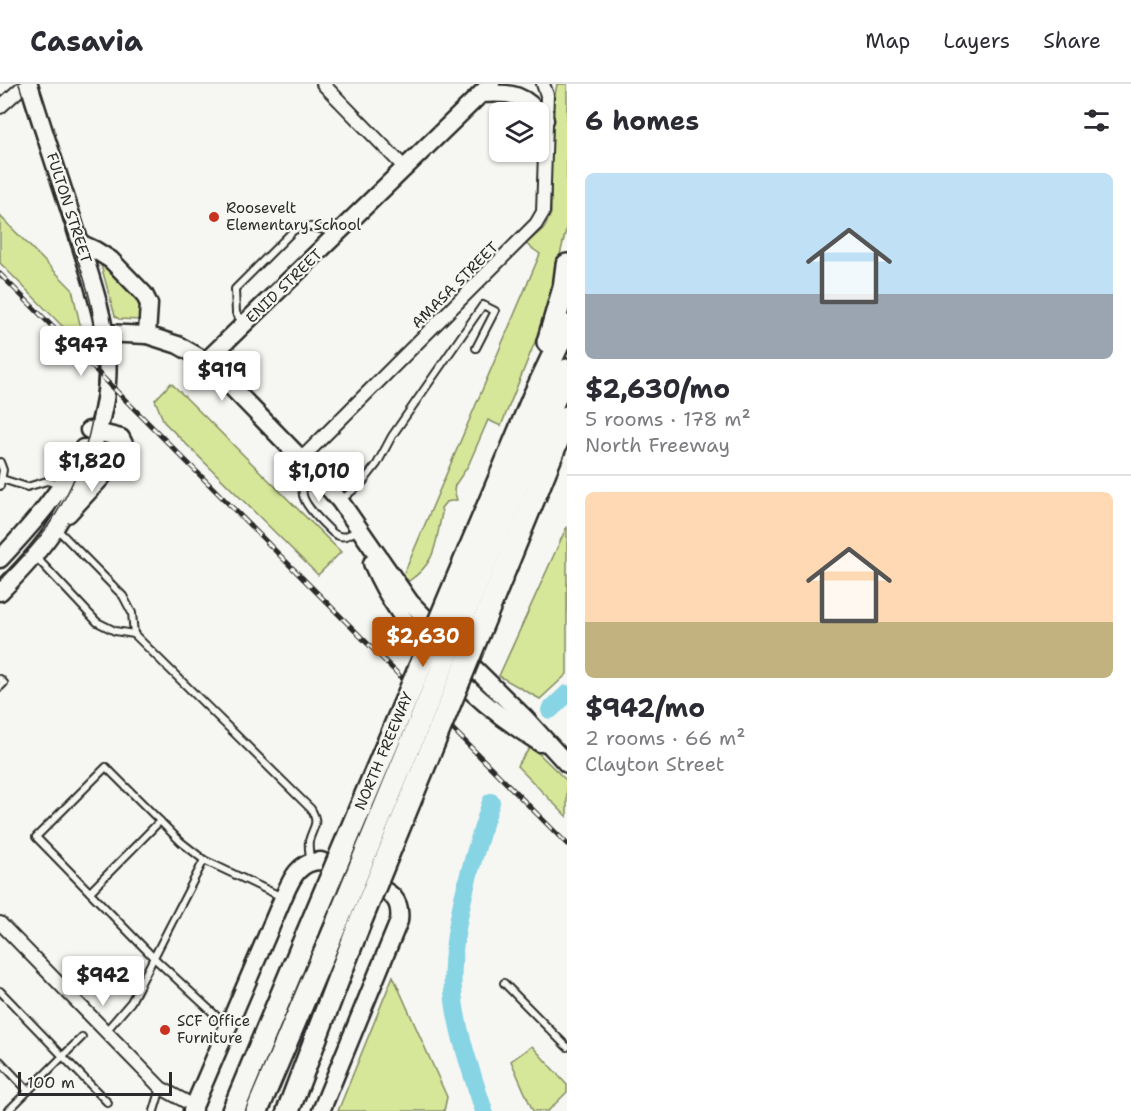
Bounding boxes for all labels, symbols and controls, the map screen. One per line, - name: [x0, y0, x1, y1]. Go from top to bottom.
- text: Casavia: [30, 22, 143, 60]
- text: Map: [865, 27, 910, 55]
- text: Layers: [943, 27, 1010, 55]
- text: Share: [1043, 27, 1101, 55]
- map controls: [489, 102, 549, 162]
- button: layers: [489, 102, 549, 162]
- text: 6 homes: [585, 103, 699, 138]
- icon: filters: [1080, 104, 1113, 137]
- street label: FULTON STREET: [42, 150, 96, 266]
- place label: Roosevelt Elementary School: [226, 198, 362, 235]
- marker: Roosevelt Elementary School: [207, 210, 221, 224]
- icon: home: [795, 212, 903, 320]
- street label: AMASA STREET: [407, 237, 503, 333]
- street label: ENID STREET: [241, 244, 327, 328]
- pin: $947: [45, 326, 117, 377]
- text: $947: [54, 332, 108, 358]
- pin: $919: [186, 351, 258, 402]
- text: $919: [197, 357, 247, 383]
- text: $2,630/mo: [585, 371, 730, 406]
- text: 5 rooms · 178 m²: [585, 406, 751, 432]
- text: North Freeway: [585, 432, 730, 458]
- pin: $1,820: [43, 442, 141, 493]
- text: $1,820: [58, 448, 126, 474]
- pin: $1,010: [270, 452, 368, 503]
- text: $1,010: [288, 458, 350, 484]
- icon: home: [795, 531, 903, 639]
- pin: $2,630: [374, 617, 472, 668]
- text: $2,630: [386, 623, 460, 649]
- street label: NORTH FREEWAY: [350, 689, 418, 813]
- text: $942/mo: [585, 690, 705, 725]
- text: 2 rooms · 66 m²: [585, 725, 746, 751]
- text: Clayton Street: [585, 751, 725, 777]
- pin: $942: [67, 956, 139, 1007]
- text: $942: [76, 962, 130, 988]
- place label: SCF Office Furniture: [177, 1011, 250, 1048]
- marker: SCF Office Furniture: [158, 1023, 172, 1037]
- scale bar: [18, 1069, 172, 1096]
- text: 100 m: [27, 1072, 75, 1093]

